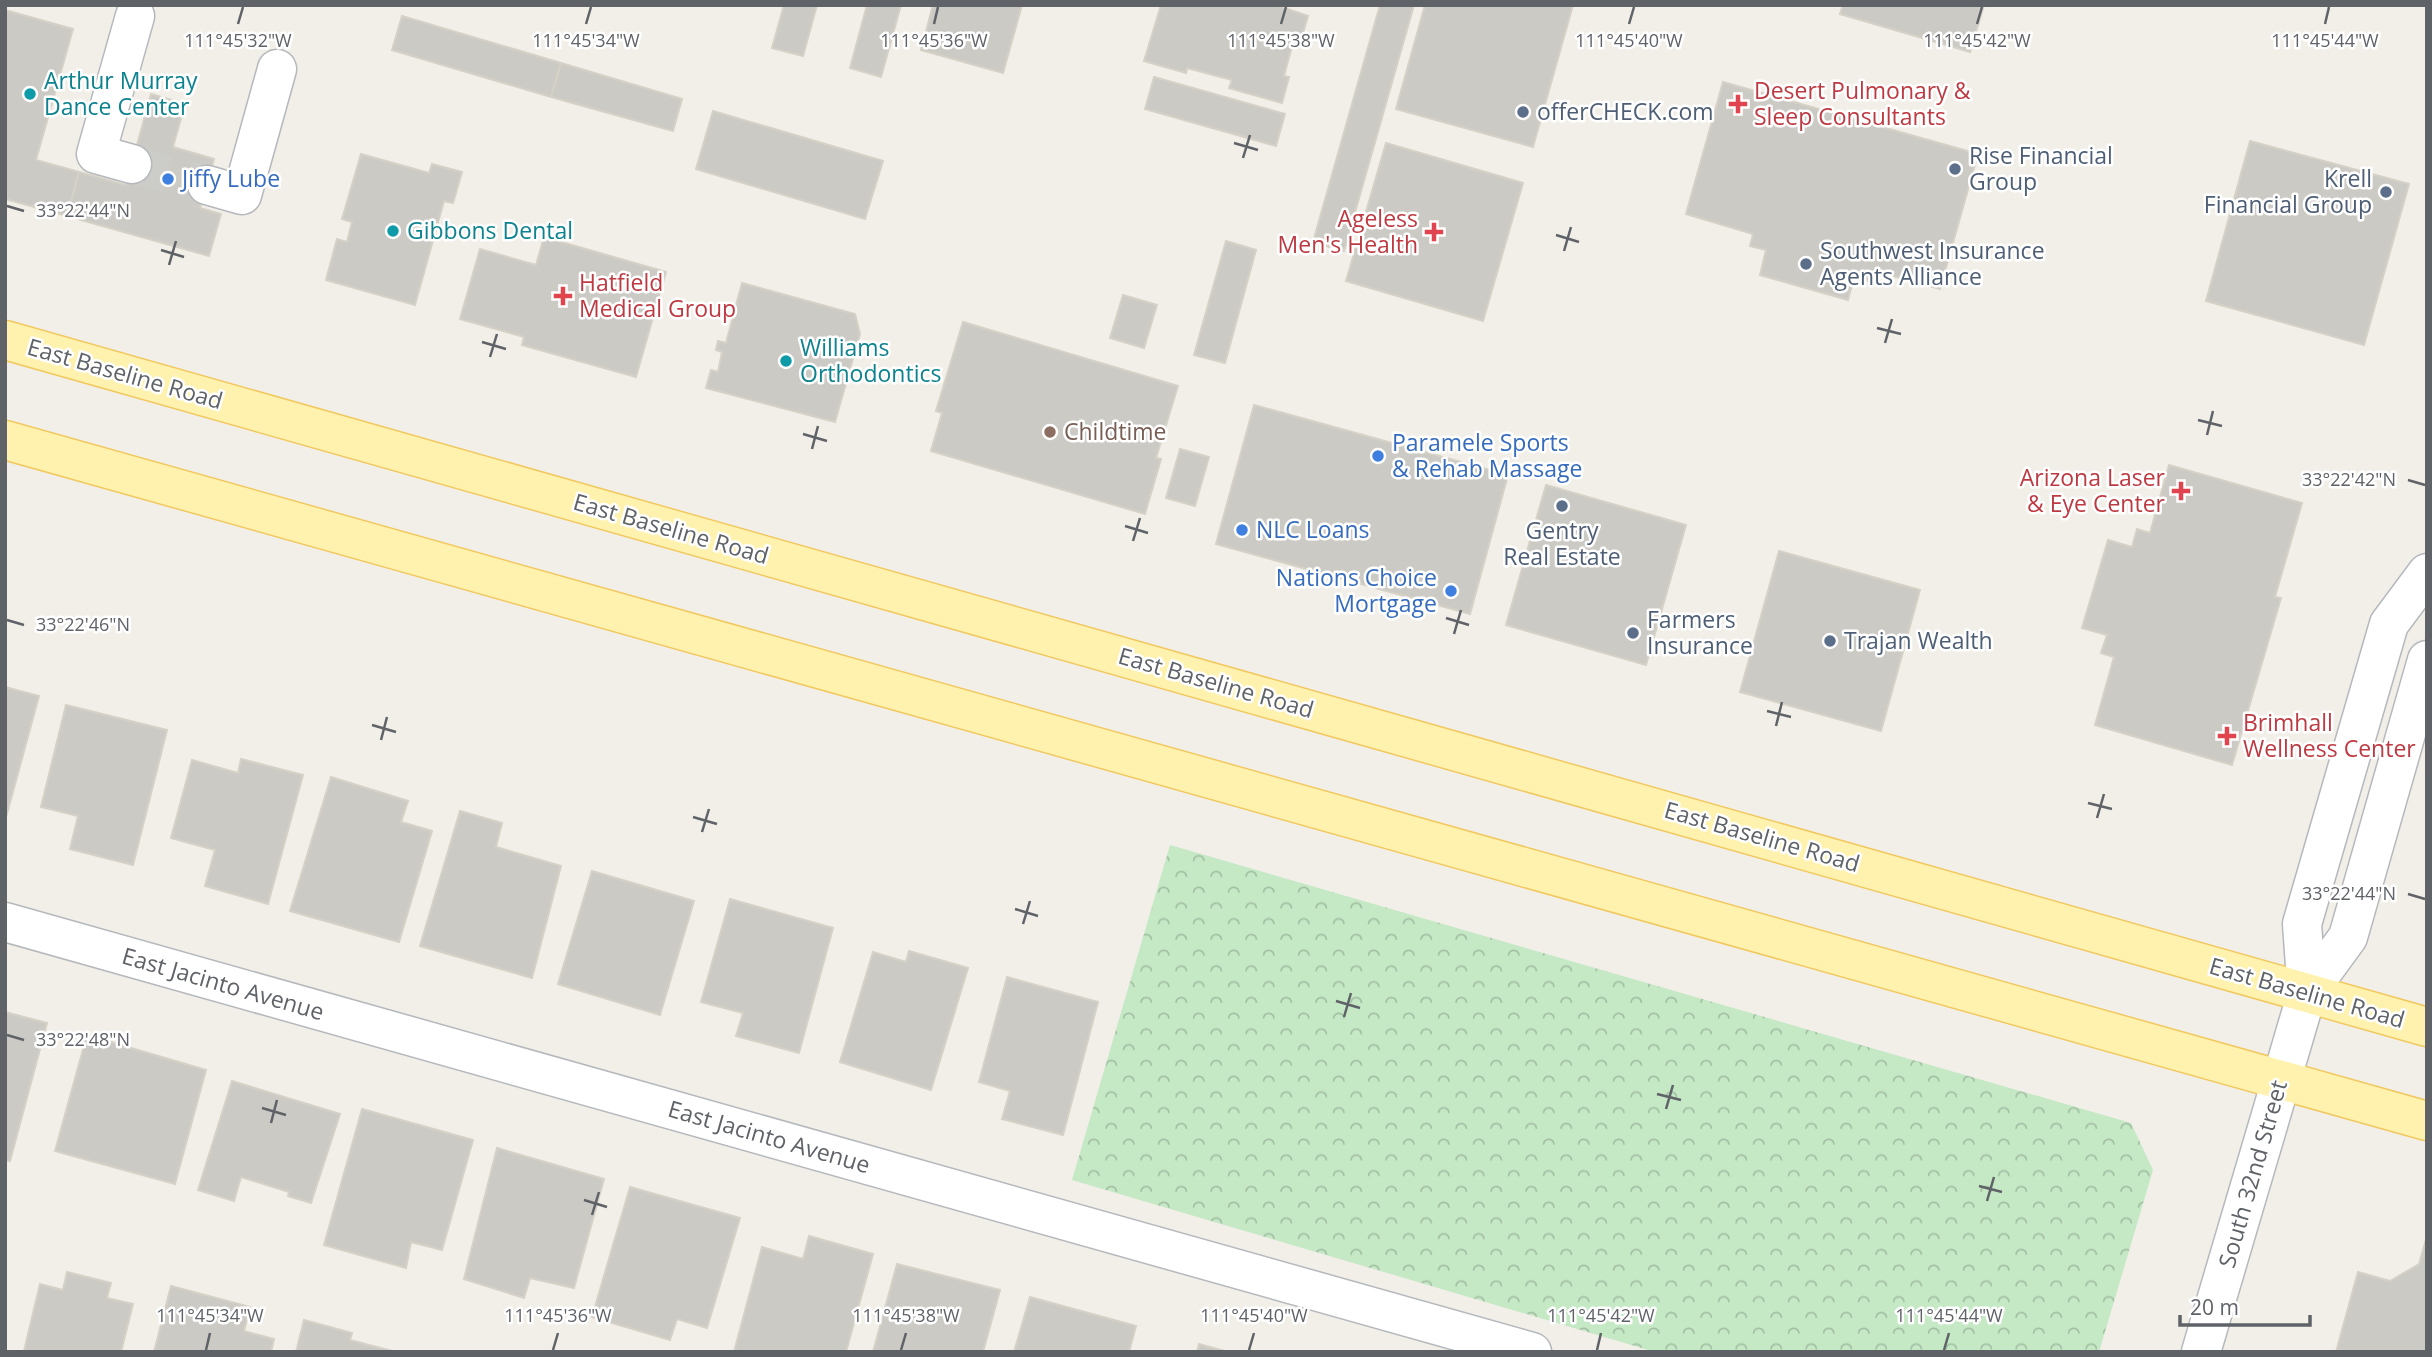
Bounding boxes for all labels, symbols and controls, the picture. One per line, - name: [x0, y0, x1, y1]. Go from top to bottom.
- text: 111°45'32"W: [184, 28, 292, 52]
- text: 111°45'34"W: [532, 28, 640, 52]
- text: 111°45'36"W: [880, 28, 988, 52]
- text: 111°45'38"W: [1227, 28, 1335, 52]
- text: 111°45'40"W: [1575, 28, 1683, 52]
- text: 111°45'42"W: [1923, 28, 2031, 52]
- text: 111°45'44"W: [2271, 28, 2379, 52]
- place label: Arthur Murray Dance Center: [44, 64, 198, 122]
- place label: Desert Pulmonary & Sleep Consultants: [1754, 74, 1971, 132]
- marker: Arthur Murray Dance Center: [22, 86, 38, 102]
- marker: Desert Pulmonary & Sleep Consultants: [1728, 94, 1748, 114]
- place label: offerCHECK.com: [1537, 95, 1714, 127]
- marker: offerCHECK.com: [1515, 104, 1531, 120]
- place label: Rise Financial Group: [1969, 139, 2113, 197]
- marker: Rise Financial Group: [1947, 161, 1963, 177]
- place label: Jiffy Lube: [180, 162, 280, 194]
- place label: Krell Financial Group: [2204, 162, 2372, 220]
- marker: Jiffy Lube: [160, 171, 176, 187]
- marker: Krell Financial Group: [2378, 184, 2394, 200]
- text: 33°22'44"N: [36, 198, 130, 222]
- place label: Ageless Men's Health: [1278, 202, 1418, 260]
- place label: Gibbons Dental: [407, 214, 573, 246]
- marker: Ageless Men's Health: [1424, 222, 1444, 242]
- marker: Gibbons Dental: [385, 223, 401, 239]
- place label: Southwest Insurance Agents Alliance: [1820, 234, 2045, 292]
- marker: Southwest Insurance Agents Alliance: [1798, 256, 1814, 272]
- place label: Hatfield Medical Group: [579, 266, 736, 324]
- marker: Hatfield Medical Group: [553, 286, 573, 306]
- street label: East Baseline Road: [24, 330, 227, 416]
- place label: Williams Orthodontics: [800, 331, 941, 389]
- marker: Williams Orthodontics: [778, 353, 794, 369]
- place label: Childtime: [1064, 415, 1167, 447]
- marker: Childtime: [1042, 424, 1058, 440]
- place label: Paramele Sports & Rehab Massage: [1392, 426, 1582, 484]
- marker: Paramele Sports & Rehab Massage: [1370, 448, 1386, 464]
- place label: Arizona Laser & Eye Center: [2020, 461, 2166, 519]
- text: 33°22'42"N: [2302, 467, 2396, 491]
- marker: Arizona Laser & Eye Center: [2171, 481, 2191, 501]
- street label: East Baseline Road: [570, 485, 773, 571]
- marker: Gentry Real Estate: [1554, 498, 1570, 514]
- place label: NLC Loans: [1256, 513, 1369, 545]
- place label: Gentry Real Estate: [1503, 514, 1621, 572]
- marker: NLC Loans: [1234, 522, 1250, 538]
- place label: Nations Choice Mortgage: [1276, 561, 1437, 619]
- marker: Nations Choice Mortgage: [1443, 583, 1459, 599]
- place label: Farmers Insurance: [1647, 603, 1753, 661]
- text: 33°22'46"N: [36, 612, 130, 636]
- place label: Trajan Wealth: [1844, 624, 1993, 656]
- marker: Farmers Insurance: [1625, 625, 1641, 641]
- marker: Trajan Wealth: [1822, 633, 1838, 649]
- street label: East Baseline Road: [1115, 639, 1318, 725]
- place label: Brimhall Wellness Center: [2243, 706, 2416, 764]
- marker: Brimhall Wellness Center: [2217, 726, 2237, 746]
- street label: East Baseline Road: [1661, 793, 1864, 879]
- text: 33°22'44"N: [2302, 881, 2396, 905]
- street label: East Jacinto Avenue: [119, 939, 328, 1027]
- street label: East Baseline Road: [2206, 949, 2409, 1035]
- text: 33°22'48"N: [36, 1027, 130, 1051]
- street label: South 32nd Street: [2210, 1076, 2294, 1271]
- street label: East Jacinto Avenue: [665, 1092, 874, 1180]
- scale bar: [2180, 1284, 2310, 1328]
- text: 20 m: [2190, 1293, 2239, 1321]
- text: 111°45'34"W: [156, 1303, 264, 1327]
- text: 111°45'36"W: [504, 1303, 612, 1327]
- text: 111°45'38"W: [852, 1303, 960, 1327]
- text: 111°45'40"W: [1200, 1303, 1308, 1327]
- text: 111°45'42"W: [1547, 1303, 1655, 1327]
- text: 111°45'44"W: [1895, 1303, 2003, 1327]

